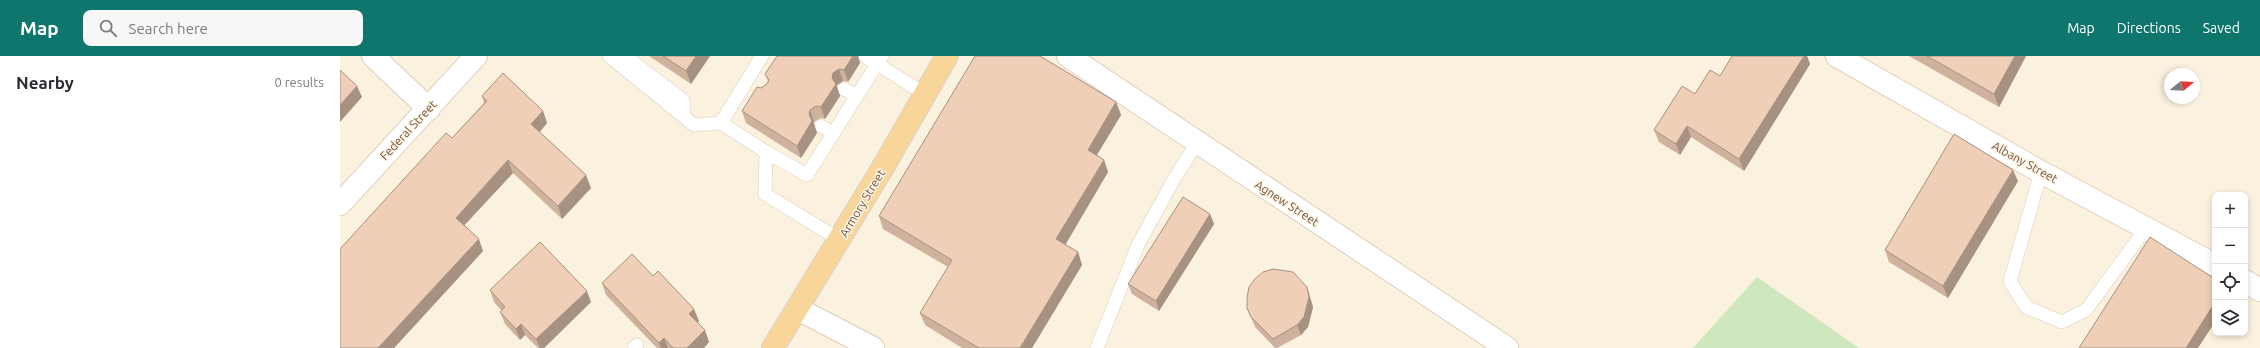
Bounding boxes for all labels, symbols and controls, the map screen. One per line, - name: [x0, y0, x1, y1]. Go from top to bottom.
- search box: [83, 10, 363, 46]
- text: Map: [20, 17, 59, 39]
- icon: search: [97, 17, 119, 39]
- text: Search here: [129, 20, 208, 37]
- text: Map: [2067, 20, 2095, 36]
- text: Directions: [2117, 20, 2181, 36]
- text: Saved: [2203, 20, 2240, 36]
- north arrow: [2164, 68, 2200, 104]
- text: Nearby: [16, 73, 74, 92]
- text: 0 results: [274, 75, 324, 89]
- street label: Federal Street: [377, 97, 439, 162]
- street label: Albany Street: [1990, 139, 2060, 185]
- street label: Armory Street: [837, 167, 887, 239]
- street label: Agnew Street: [1253, 177, 1322, 229]
- map controls: [2212, 192, 2248, 336]
- button: +: [2212, 192, 2248, 228]
- button: −: [2212, 228, 2248, 264]
- button: locate: [2212, 264, 2248, 300]
- button: layers: [2212, 300, 2248, 336]

